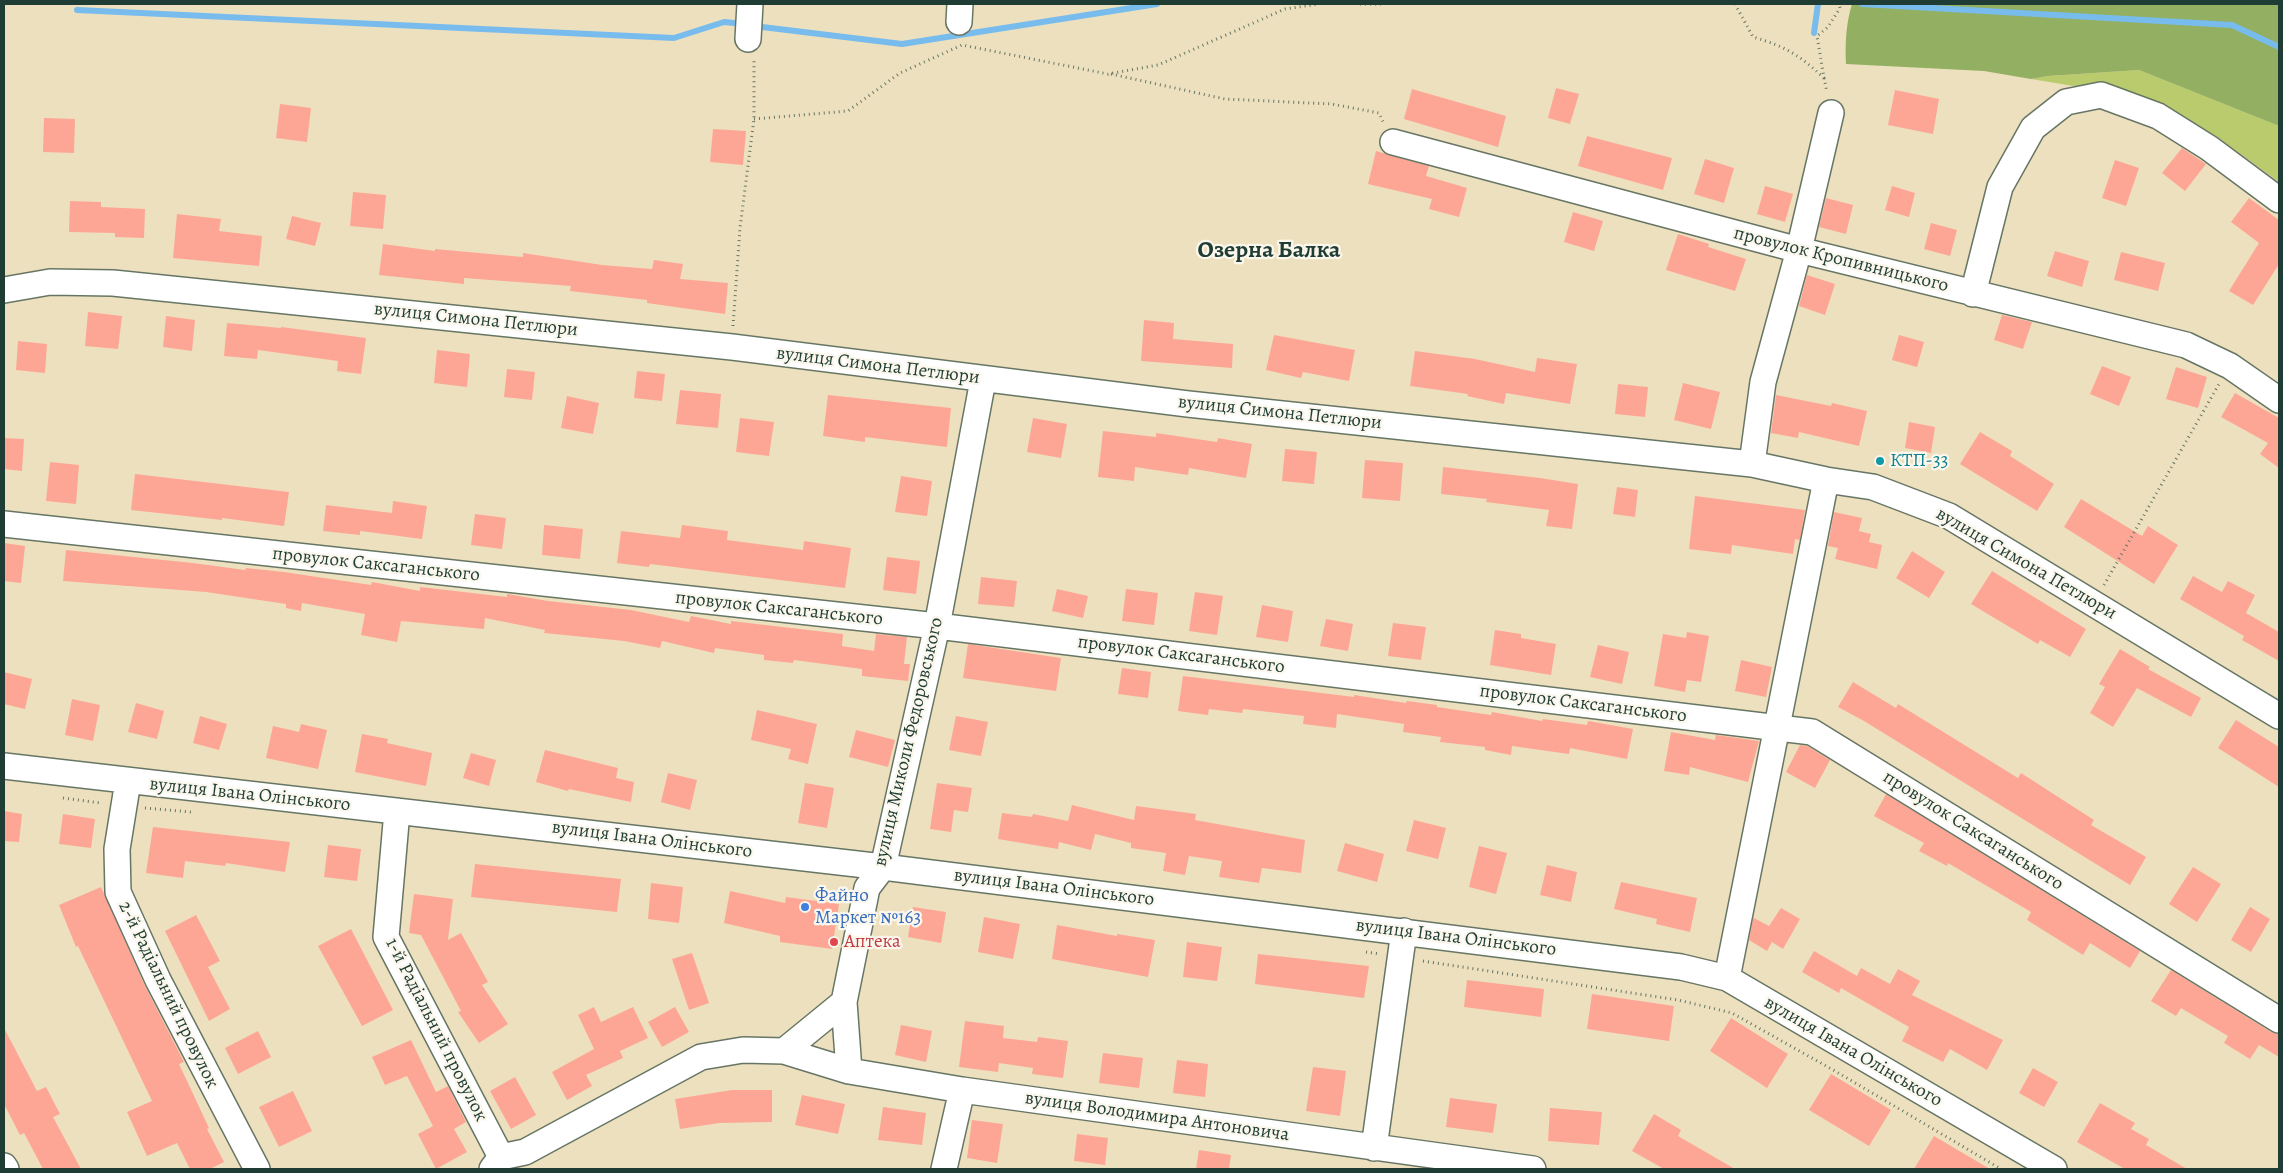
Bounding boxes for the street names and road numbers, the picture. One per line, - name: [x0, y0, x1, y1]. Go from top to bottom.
- street label: провулок Кропивницького: [1731, 222, 1951, 298]
- street label: вулиця Симона Петлюри: [373, 298, 579, 342]
- street label: вулиця Симона Петлюри: [775, 342, 981, 390]
- street label: вулиця Симона Петлюри: [1177, 391, 1383, 435]
- street label: вулиця Симона Петлюри: [1932, 503, 2120, 625]
- street label: провулок Саксаганського: [271, 543, 481, 587]
- street label: провулок Саксаганського: [674, 587, 884, 631]
- street label: вулиця Миколи Федоровського: [869, 615, 949, 869]
- street label: провулок Саксаганського: [1076, 631, 1286, 679]
- street label: провулок Саксаганського: [1478, 680, 1688, 728]
- street label: провулок Саксаганського: [1879, 766, 2067, 896]
- street label: вулиця Івана Олінського: [148, 773, 352, 817]
- street label: вулиця Івана Олінського: [550, 816, 754, 864]
- street label: вулиця Івана Олінського: [952, 864, 1156, 912]
- street label: 2-й Радіальний провулок: [113, 898, 223, 1092]
- street label: вулиця Івана Олінського: [1354, 914, 1558, 962]
- street label: 1-й Радіальний провулок: [380, 935, 492, 1125]
- street label: вулиця Івана Олінського: [1760, 992, 1946, 1112]
- street label: вулиця Володимира Антоновича: [1023, 1087, 1291, 1147]

